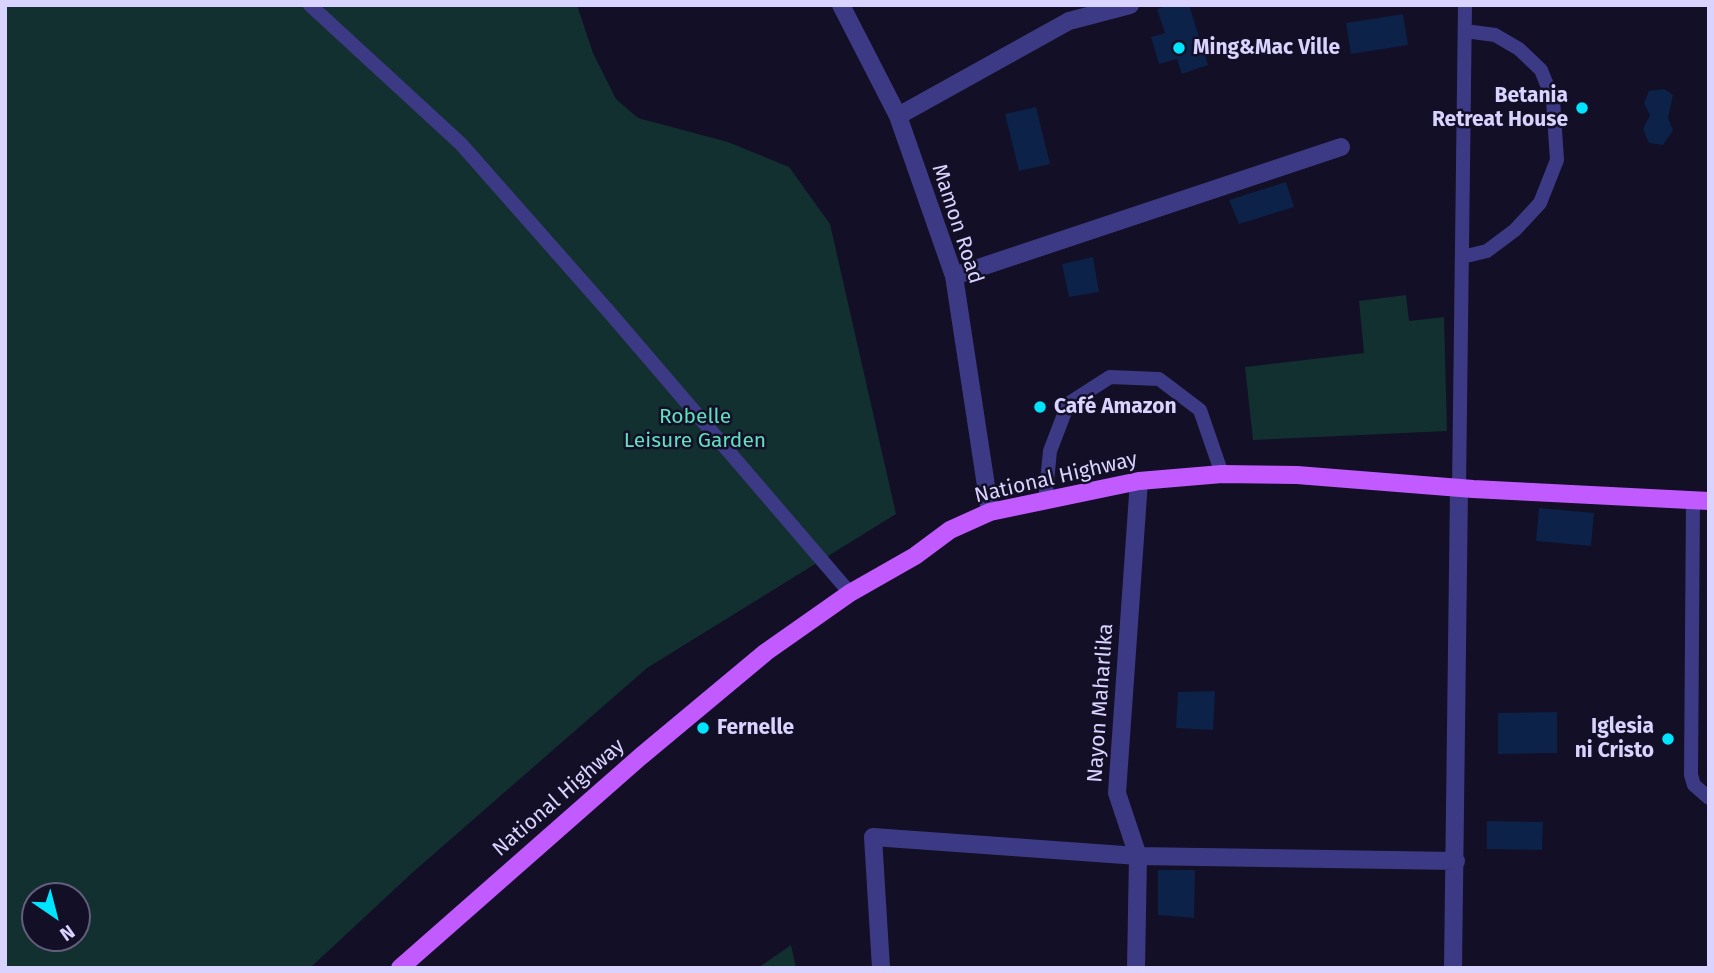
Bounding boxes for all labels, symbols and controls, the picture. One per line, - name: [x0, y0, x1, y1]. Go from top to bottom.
- place label: Ming&Mac Ville: [1193, 35, 1340, 61]
- marker: Ming&Mac Ville: [1171, 40, 1187, 56]
- place label: Betania Retreat House: [1432, 83, 1568, 133]
- marker: Betania Retreat House: [1574, 100, 1590, 116]
- street label: Mamon Road: [926, 161, 988, 287]
- place label: Café Amazon: [1054, 394, 1177, 420]
- marker: Café Amazon: [1032, 399, 1048, 415]
- park label: Robelle Leisure Garden: [624, 404, 766, 454]
- street label: National Highway: [972, 447, 1140, 509]
- street label: Nayon Maharlika: [1083, 623, 1119, 783]
- place label: Iglesia ni Cristo: [1575, 714, 1654, 764]
- place label: Fernelle: [717, 715, 794, 741]
- marker: Fernelle: [695, 720, 711, 736]
- marker: Iglesia ni Cristo: [1660, 731, 1676, 747]
- street label: National Highway: [488, 734, 630, 862]
- north arrow: [21, 882, 91, 952]
- text: N: [55, 920, 79, 946]

